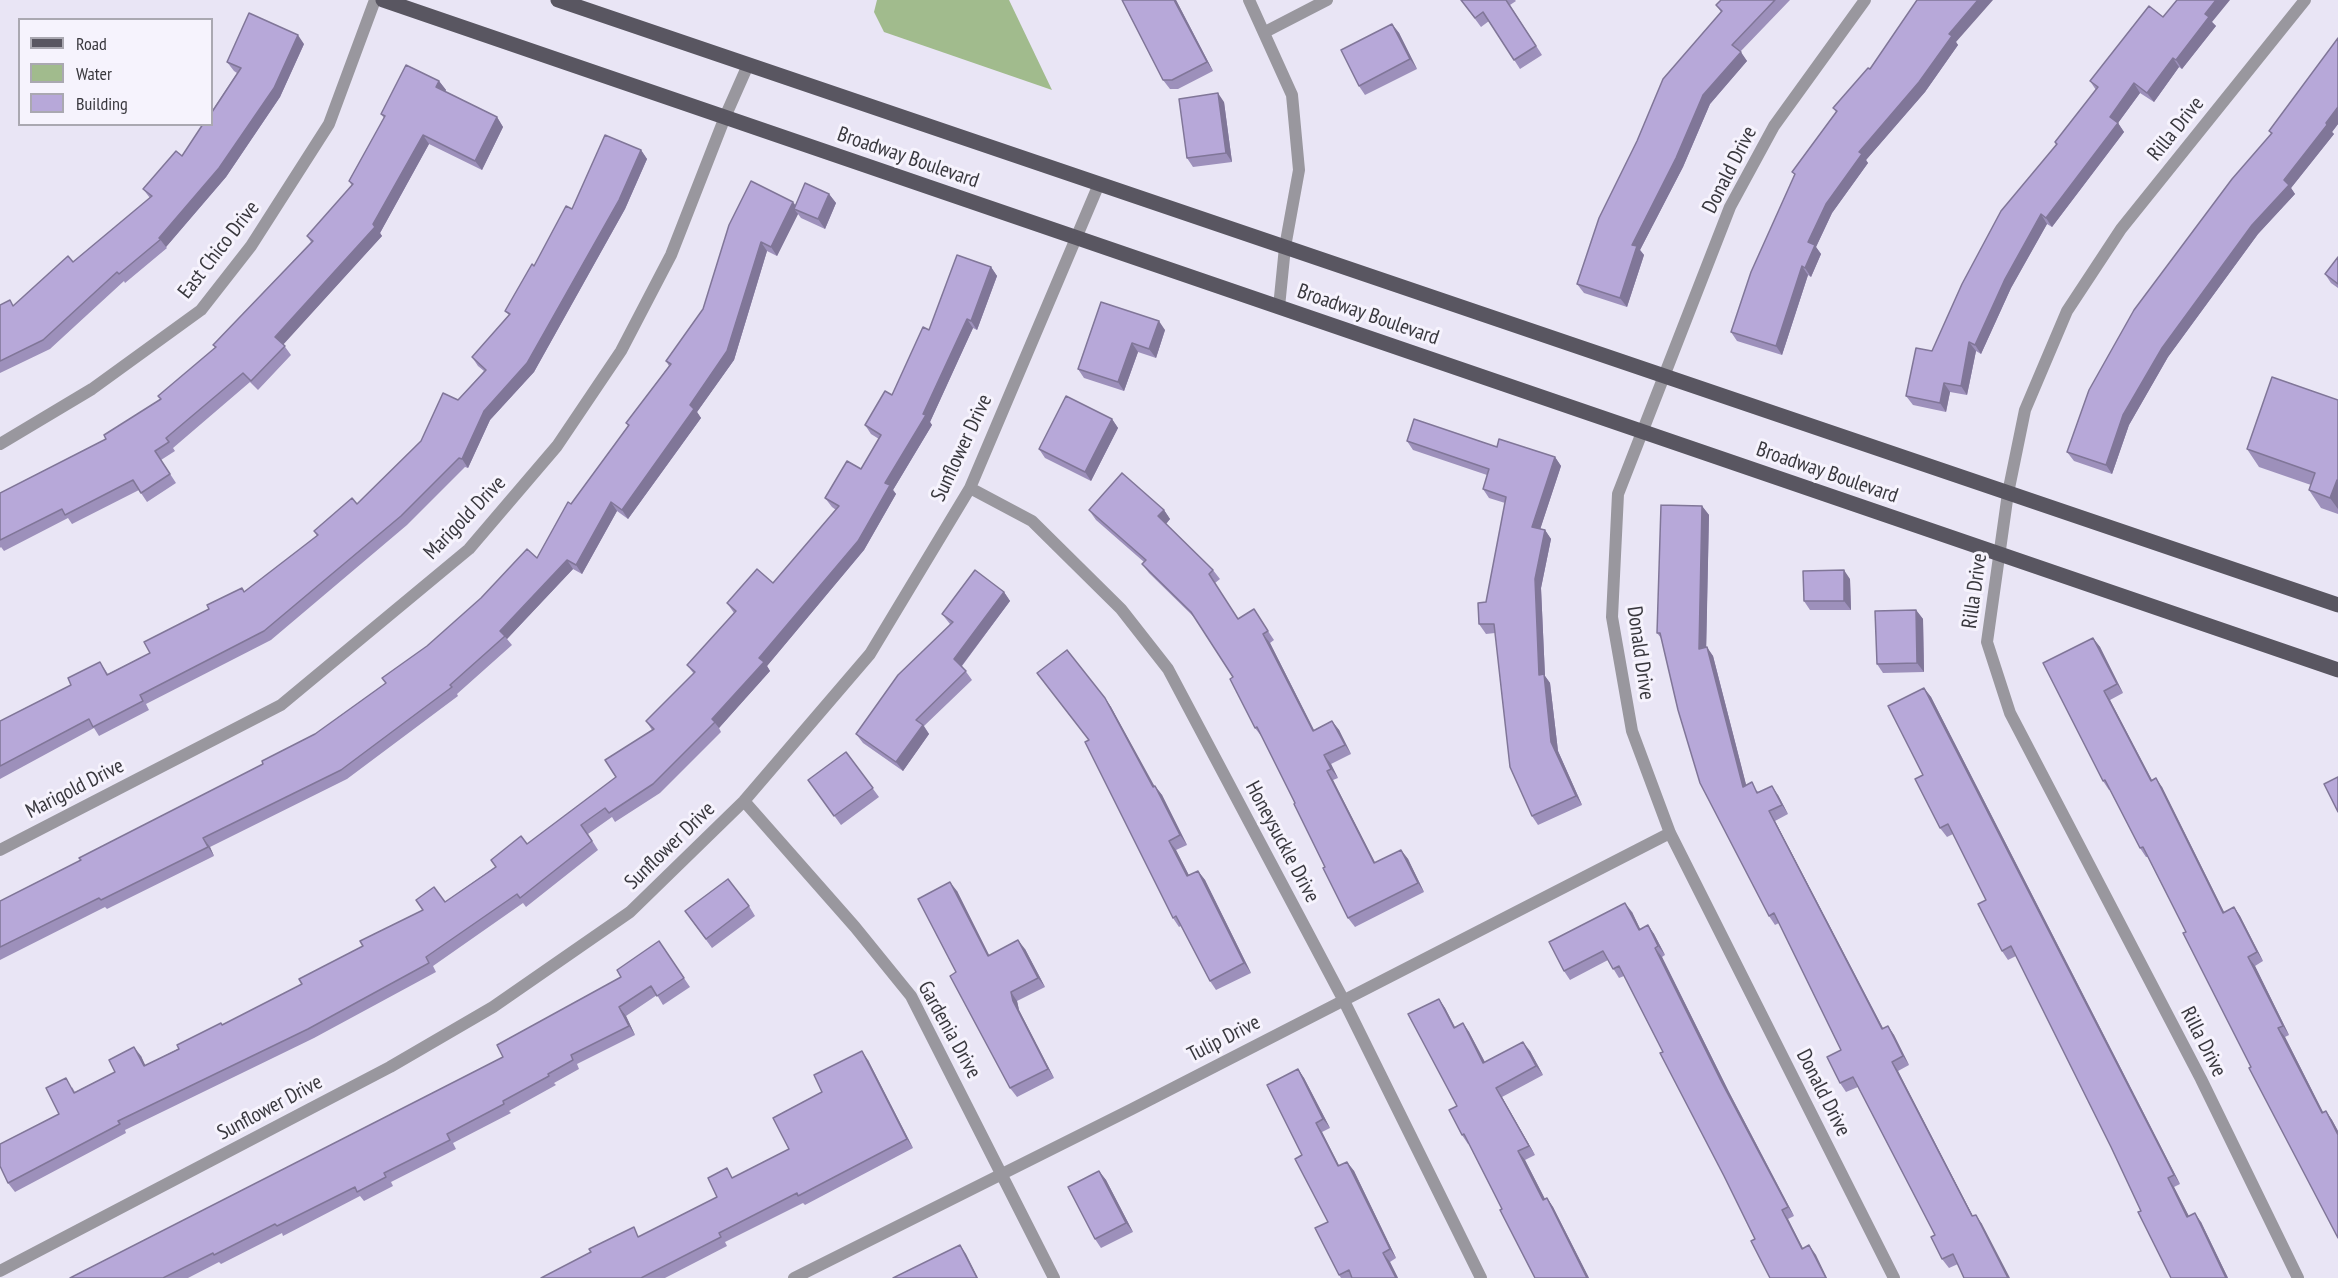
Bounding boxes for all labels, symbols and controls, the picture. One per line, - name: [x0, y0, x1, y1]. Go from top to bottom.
- legend: [18, 18, 213, 126]
- text: Road: [76, 32, 107, 55]
- text: Water: [76, 62, 112, 85]
- text: Building: [76, 92, 128, 115]
- street label: Rilla Drive: [2142, 92, 2210, 166]
- street label: Broadway Boulevard: [834, 122, 982, 194]
- street label: Donald Drive: [1697, 122, 1763, 218]
- street label: East Chico Drive: [173, 196, 265, 304]
- street label: Broadway Boulevard: [1294, 279, 1442, 351]
- street label: Sunflower Drive: [926, 390, 998, 506]
- street label: Broadway Boulevard: [1753, 437, 1901, 509]
- street label: Marigold Drive: [419, 471, 511, 565]
- street label: Rilla Drive: [1957, 552, 1993, 630]
- street label: Donald Drive: [1621, 605, 1659, 701]
- street label: Marigold Drive: [22, 754, 128, 824]
- street label: Honeysuckle Drive: [1239, 777, 1325, 907]
- street label: Sunflower Drive: [620, 797, 720, 895]
- street label: Gardenia Drive: [912, 977, 986, 1083]
- street label: Rilla Drive: [2175, 1003, 2231, 1081]
- street label: Tulip Drive: [1184, 1010, 1264, 1068]
- street label: Donald Drive: [1790, 1045, 1856, 1141]
- street label: Sunflower Drive: [213, 1070, 327, 1146]

